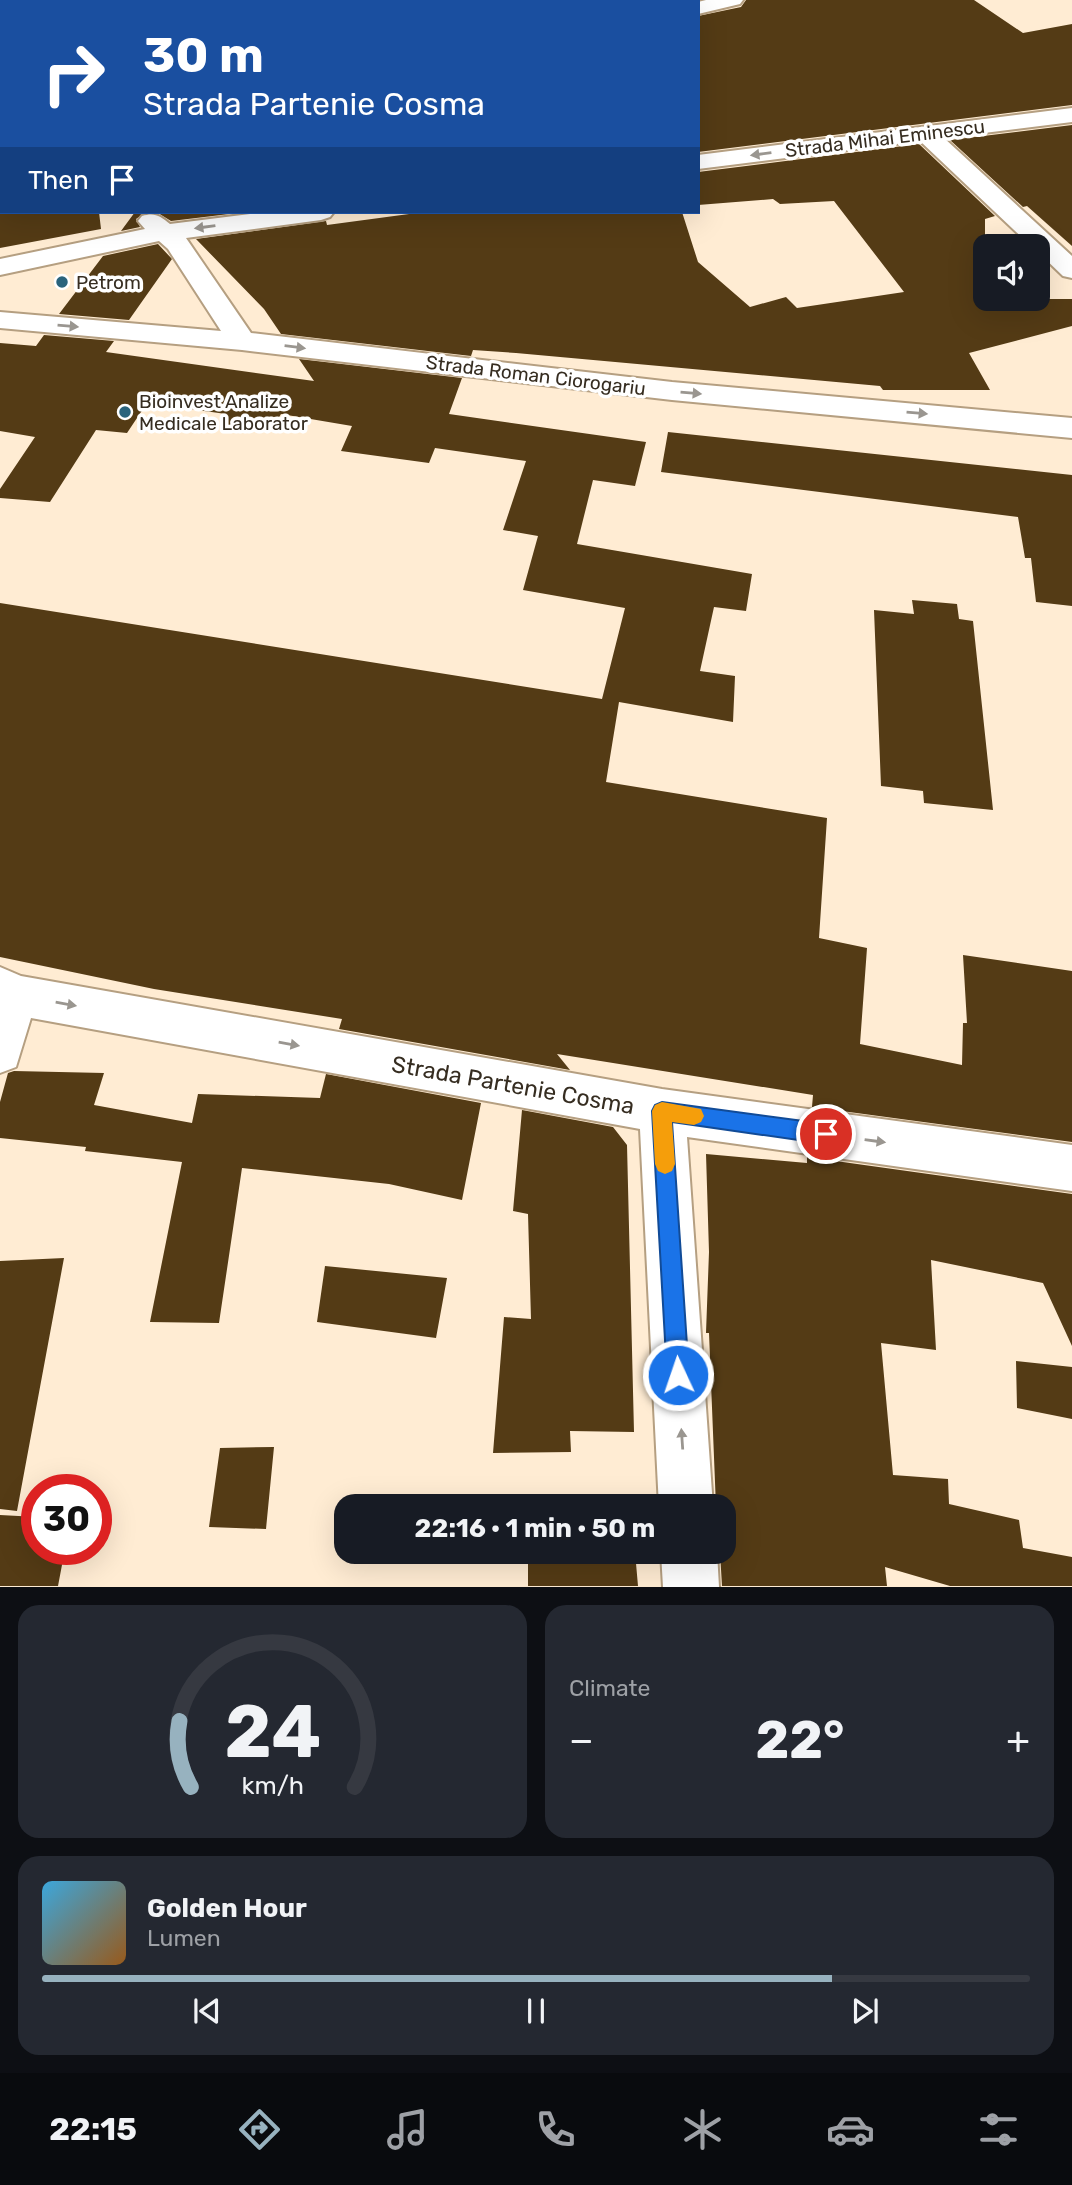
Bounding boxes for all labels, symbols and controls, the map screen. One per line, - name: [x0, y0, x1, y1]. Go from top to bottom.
- text: 30 m: [143, 26, 264, 84]
- icon: right: [28, 28, 119, 119]
- text: Strada Partenie Cosma: [143, 85, 485, 123]
- street label: Strada Mihai Eminescu: [784, 115, 986, 162]
- one-way arrow: [750, 148, 772, 159]
- icon: arrive: [103, 161, 141, 199]
- text: Then: [28, 165, 89, 196]
- one-way arrow: [194, 222, 216, 233]
- map controls: [973, 234, 1050, 311]
- button: sound: [973, 234, 1050, 311]
- place label: Petrom: [76, 271, 141, 294]
- marker: Petrom: [54, 274, 70, 290]
- one-way arrow: [57, 321, 79, 332]
- one-way arrow: [284, 342, 306, 353]
- street label: Strada Roman Ciorogariu: [425, 351, 647, 400]
- one-way arrow: [680, 388, 702, 399]
- place label: Bioinvest Analize Medicale Laborator: [139, 390, 309, 435]
- marker: Bioinvest Analize Medicale Laborator: [117, 404, 133, 420]
- one-way arrow: [907, 408, 929, 419]
- one-way arrow: [55, 999, 77, 1010]
- one-way arrow: [278, 1039, 300, 1050]
- street label: Strada Partenie Cosma: [390, 1050, 636, 1120]
- pin: [796, 1104, 856, 1164]
- icon: arrive: [807, 1115, 845, 1153]
- one-way arrow: [864, 1135, 886, 1146]
- position arrow: [641, 1338, 715, 1412]
- one-way arrow: [676, 1427, 687, 1449]
- speed limit sign: 30: [21, 1474, 112, 1565]
- text: 22:16 · 1 min · 50 m: [415, 1513, 655, 1544]
- text: Climate: [569, 1674, 650, 1702]
- text: 24: [224, 1690, 321, 1776]
- text: 22°: [756, 1709, 845, 1771]
- text: −: [569, 1717, 594, 1763]
- text: +: [1006, 1717, 1030, 1763]
- text: km/h: [241, 1771, 304, 1800]
- text: Golden Hour: [147, 1893, 307, 1924]
- text: Lumen: [147, 1924, 221, 1952]
- icon: previous: [188, 1992, 226, 2030]
- icon: pause: [517, 1992, 555, 2030]
- icon: next: [846, 1992, 884, 2030]
- icon: directions: [235, 2105, 284, 2154]
- icon: music: [383, 2105, 432, 2154]
- icon: phone: [531, 2105, 580, 2154]
- icon: climate: [678, 2105, 727, 2154]
- icon: car: [826, 2105, 875, 2154]
- icon: filters: [974, 2105, 1023, 2154]
- text: 22:15: [49, 2110, 137, 2148]

